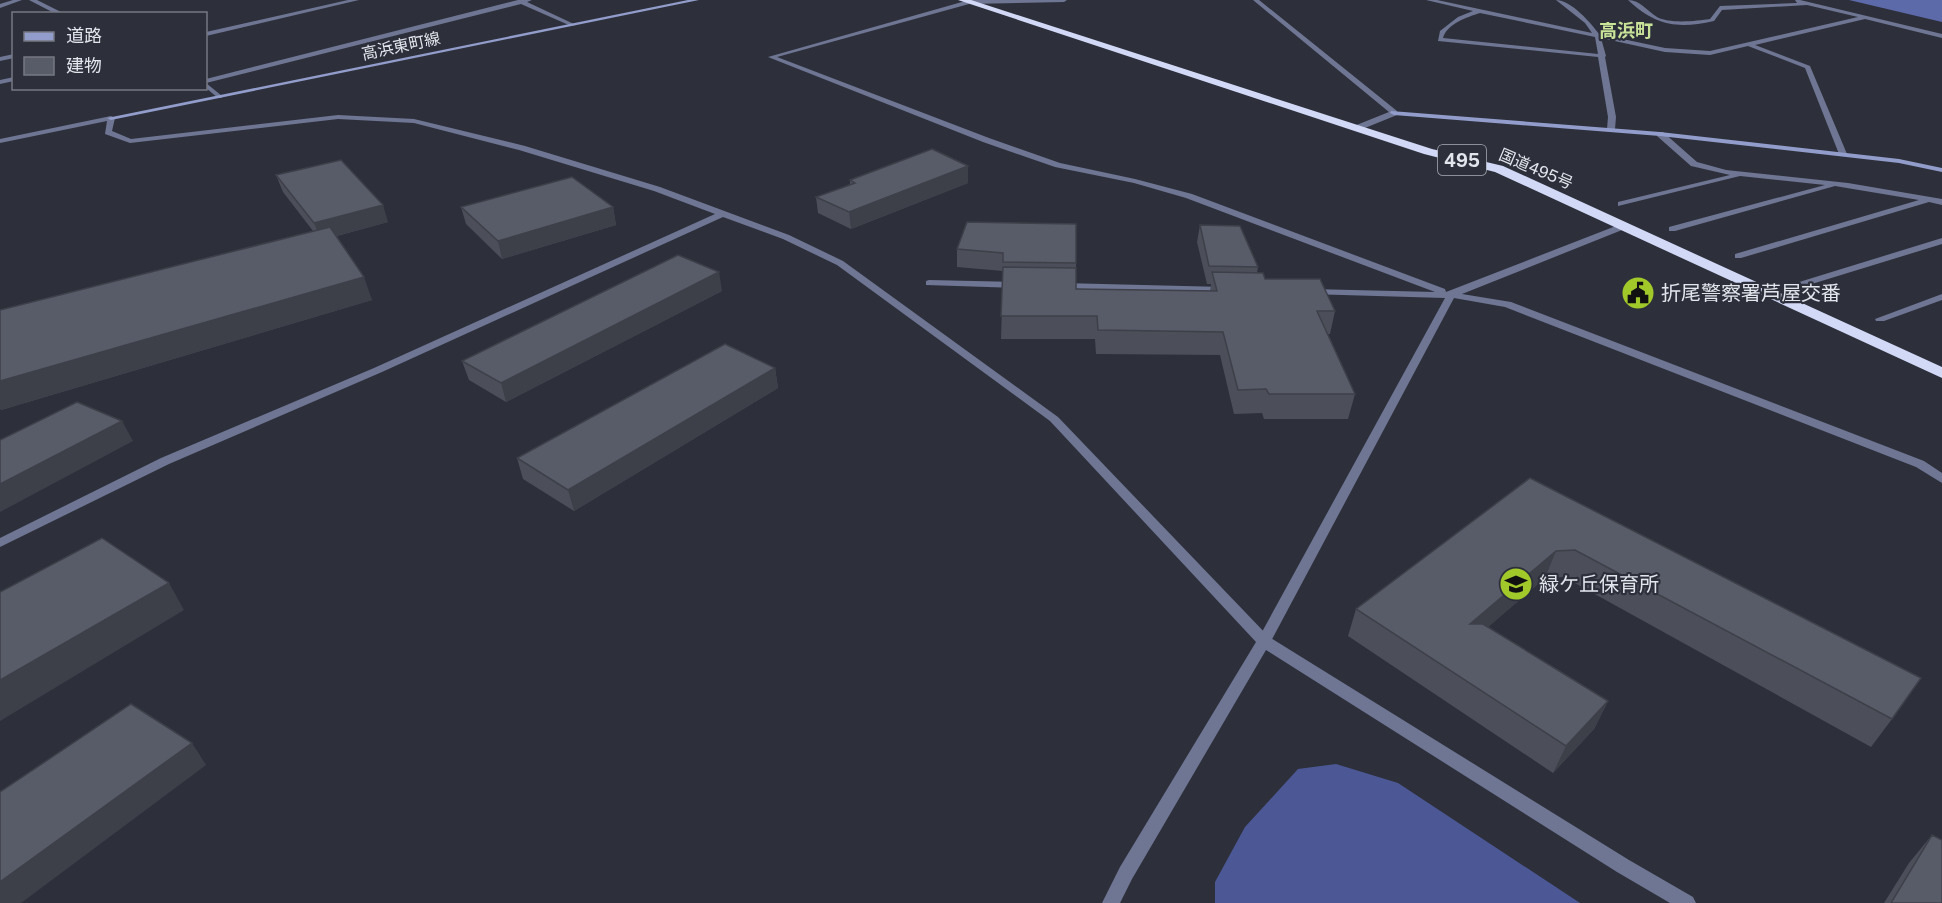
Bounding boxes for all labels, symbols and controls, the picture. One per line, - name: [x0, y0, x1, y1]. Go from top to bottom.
- legend: [12, 12, 207, 90]
- district label: 高浜町: [1599, 20, 1653, 41]
- text: 道路: [66, 25, 102, 46]
- street label: 高浜東町線: [360, 28, 442, 64]
- text: 建物: [66, 55, 102, 76]
- road number: 495: [1438, 145, 1486, 175]
- street label: 国道495号: [1496, 145, 1576, 193]
- public building icon: 折尾警察署芦屋交番: [1620, 275, 1656, 311]
- place label: 折尾警察署芦屋交番: [1661, 281, 1841, 305]
- school or university icon: 緑ケ丘保育所: [1498, 566, 1534, 602]
- place label: 緑ケ丘保育所: [1539, 572, 1659, 596]

